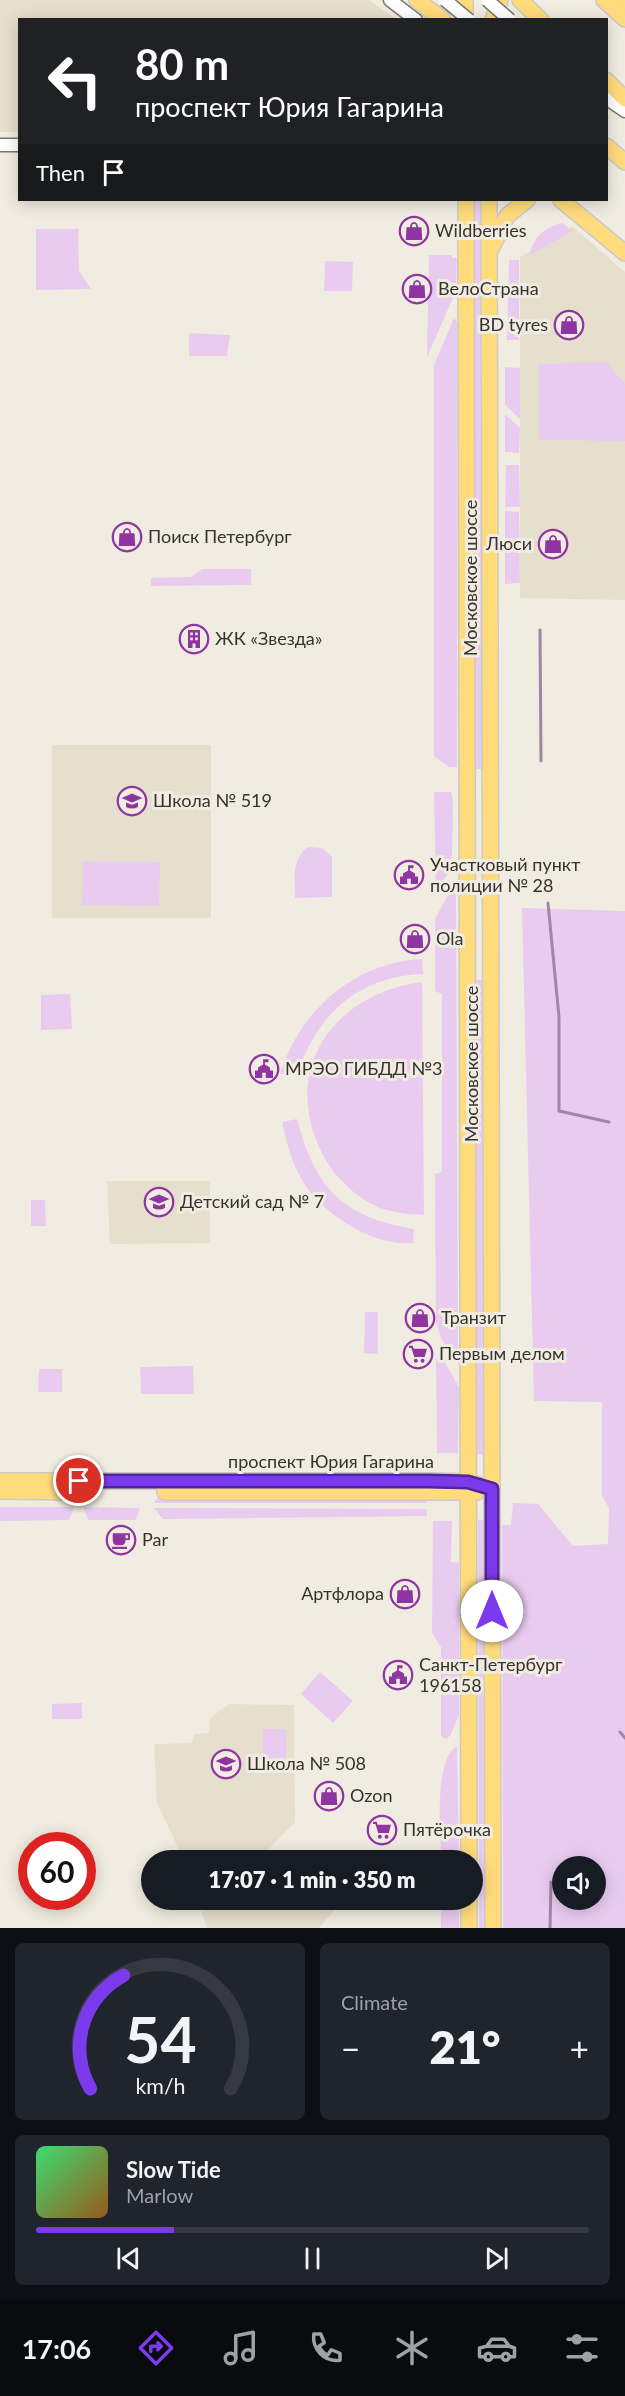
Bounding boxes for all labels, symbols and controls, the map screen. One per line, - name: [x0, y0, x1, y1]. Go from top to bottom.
- text: 80 m: [135, 39, 229, 89]
- icon: left: [36, 42, 114, 120]
- text: проспект Юрия Гагарина: [135, 90, 444, 123]
- icon: arrive: [97, 156, 130, 189]
- text: Then: [36, 159, 85, 186]
- shop icon: Wildberries: [398, 215, 430, 247]
- place label: Wildberries: [435, 219, 527, 241]
- shop icon: ВелоСтрана: [401, 273, 433, 305]
- place label: ВелоСтрана: [438, 277, 539, 299]
- shop icon: BD tyres: [553, 309, 585, 341]
- place label: BD tyres: [479, 313, 548, 335]
- street label: Московское шоссе: [459, 500, 481, 656]
- shop icon: Поиск Петербург: [111, 521, 143, 553]
- place label: Поиск Петербург: [148, 525, 292, 547]
- shop icon: Люси: [537, 528, 569, 560]
- place label: Люси: [485, 532, 532, 554]
- building icon: ЖК «Звезда»: [178, 623, 210, 655]
- place label: ЖК «Звезда»: [215, 627, 323, 649]
- school or university icon: Школа № 519: [116, 785, 148, 817]
- place label: Школа № 519: [153, 789, 272, 811]
- place label: Участковый пункт полиции № 28: [430, 853, 580, 896]
- public building icon: Участковый пункт полиции № 28: [393, 859, 425, 891]
- shop icon: Ola: [399, 923, 431, 955]
- place label: Ola: [436, 927, 463, 949]
- street label: Московское шоссе: [460, 986, 482, 1142]
- public building icon: МРЭО ГИБДД №3: [248, 1053, 280, 1085]
- place label: МРЭО ГИБДД №3: [285, 1057, 442, 1079]
- school or university icon: Детский сад № 7: [143, 1186, 175, 1218]
- place label: Детский сад № 7: [180, 1190, 324, 1212]
- shop icon: Транзит: [404, 1302, 436, 1334]
- place label: Транзит: [441, 1306, 506, 1328]
- supermarket icon: Первым делом: [402, 1338, 434, 1370]
- place label: Первым делом: [439, 1342, 565, 1364]
- street label: проспект Юрия Гагарина: [228, 1450, 434, 1472]
- pin: [53, 1455, 104, 1506]
- icon: arrive: [62, 1464, 95, 1497]
- cafe icon: Par: [105, 1524, 137, 1556]
- place label: Par: [142, 1528, 168, 1550]
- shop icon: Артфлора: [389, 1578, 421, 1610]
- position arrow: [460, 1579, 524, 1643]
- place label: Артфлора: [301, 1582, 384, 1604]
- place label: Санкт-Петербург 196158: [419, 1653, 563, 1696]
- public building icon: Санкт-Петербург 196158: [382, 1659, 414, 1691]
- school or university icon: Школа № 508: [210, 1748, 242, 1780]
- place label: Школа № 508: [247, 1752, 366, 1774]
- shop icon: Ozon: [313, 1780, 345, 1812]
- place label: Ozon: [350, 1784, 392, 1806]
- supermarket icon: Пятёрочка: [366, 1814, 398, 1846]
- place label: Пятёрочка: [403, 1818, 491, 1840]
- speed limit sign: 60: [18, 1832, 96, 1910]
- map controls: [552, 1856, 606, 1910]
- button: sound: [552, 1856, 606, 1910]
- text: 17:07 · 1 min · 350 m: [209, 1866, 415, 1893]
- text: Climate: [341, 1990, 408, 2014]
- text: 54: [124, 2001, 196, 2076]
- text: 21°: [430, 2020, 500, 2074]
- text: −: [341, 2028, 360, 2068]
- text: +: [570, 2028, 589, 2068]
- text: km/h: [135, 2073, 185, 2099]
- text: Slow Tide: [126, 2156, 221, 2183]
- text: Marlow: [126, 2183, 193, 2207]
- icon: previous: [112, 2242, 145, 2275]
- icon: pause: [296, 2242, 329, 2275]
- icon: next: [480, 2242, 513, 2275]
- icon: directions: [135, 2327, 177, 2369]
- icon: music: [220, 2327, 262, 2369]
- icon: phone: [305, 2327, 347, 2369]
- icon: climate: [391, 2327, 433, 2369]
- icon: car: [476, 2327, 518, 2369]
- icon: filters: [561, 2327, 603, 2369]
- text: 17:06: [22, 2332, 91, 2365]

